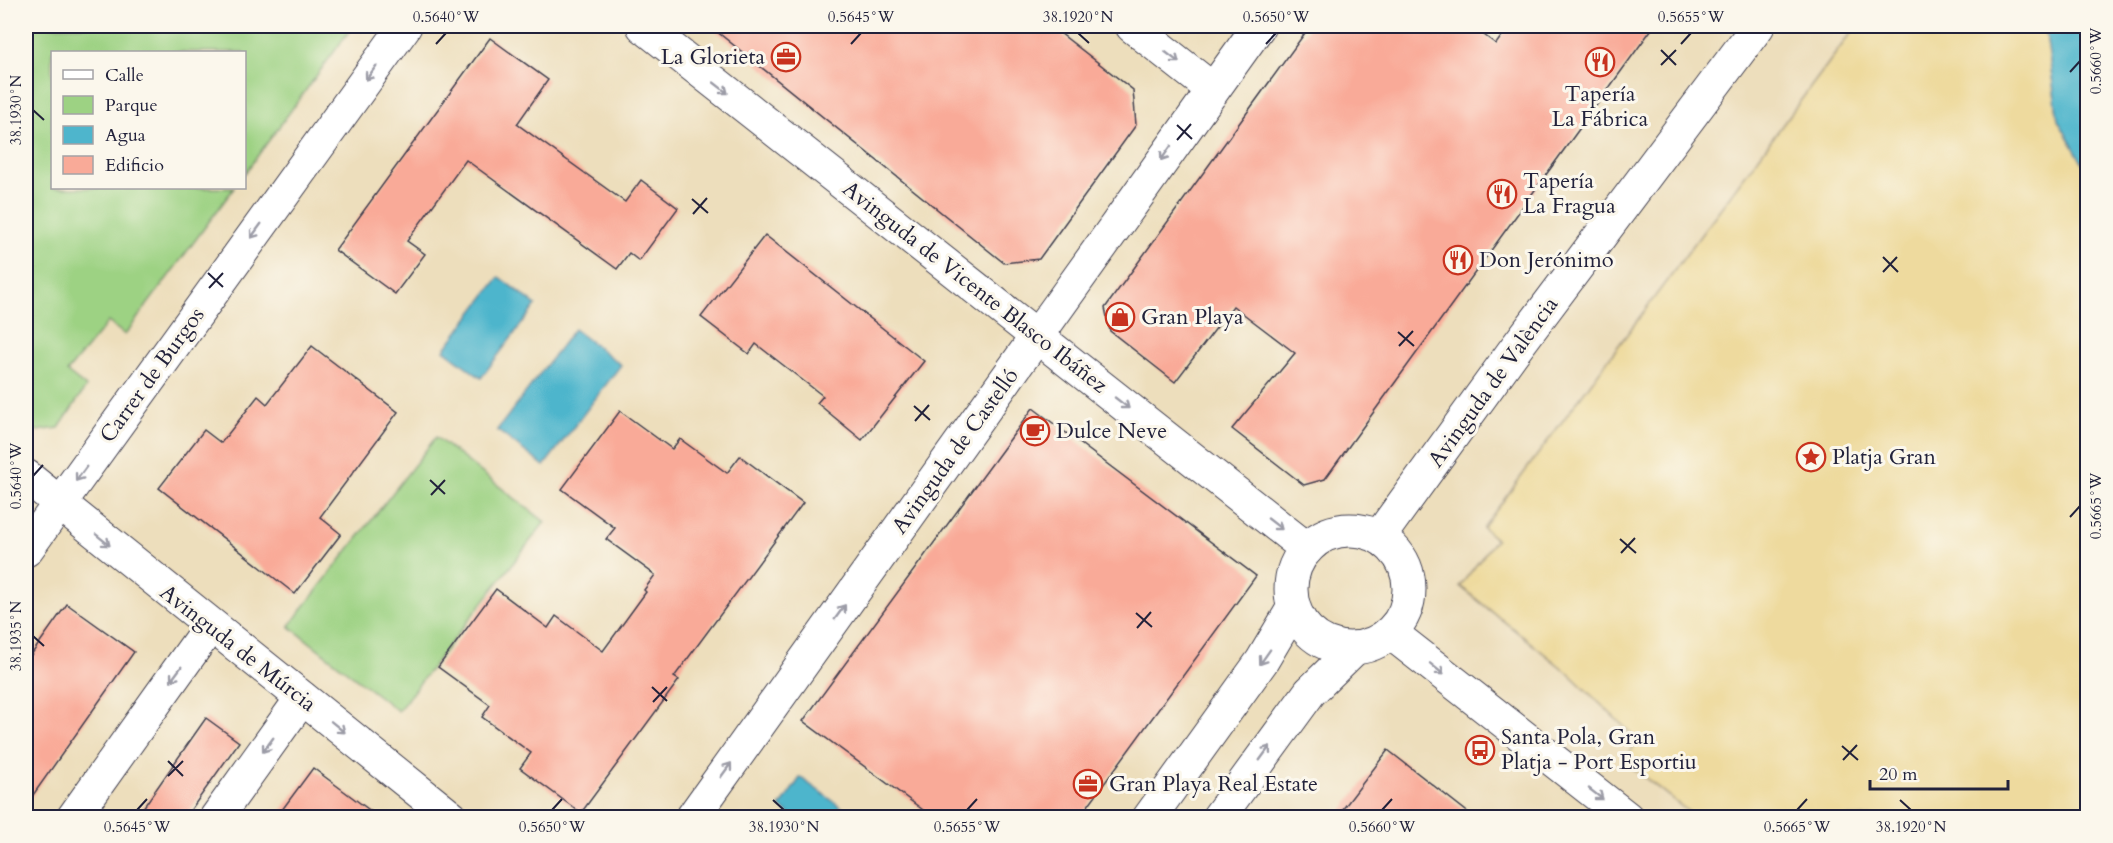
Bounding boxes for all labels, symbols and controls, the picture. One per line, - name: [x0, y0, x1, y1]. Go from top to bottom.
- text: 0.5640°W: [413, 7, 480, 27]
- text: 0.5645°W: [828, 7, 895, 27]
- text: 38.1920°N: [1043, 7, 1113, 27]
- text: 0.5650°W: [1243, 7, 1310, 27]
- text: 0.5655°W: [1658, 7, 1725, 27]
- text: 0.5660°W: [2086, 27, 2106, 94]
- office icon: La Glorieta: [770, 41, 802, 73]
- place label: La Glorieta: [661, 42, 765, 72]
- restaurant icon: Tapería La Fábrica: [1584, 46, 1616, 78]
- one-way arrow: [1164, 50, 1180, 63]
- legend: [51, 51, 246, 189]
- text: Calle: [105, 63, 144, 88]
- one-way arrow: [364, 64, 377, 80]
- text: 38.1930°N: [6, 75, 26, 145]
- place label: Tapería La Fábrica: [1552, 79, 1649, 134]
- one-way arrow: [713, 81, 729, 94]
- text: Parque: [105, 93, 158, 118]
- text: Agua: [105, 123, 146, 148]
- one-way arrow: [1160, 145, 1172, 161]
- text: Edificio: [105, 153, 164, 178]
- place label: Tapería La Fragua: [1523, 166, 1616, 221]
- street label: Avinguda de Vicente Blasco Ibáñez: [836, 174, 1114, 400]
- restaurant icon: Tapería La Fragua: [1486, 178, 1518, 210]
- one-way arrow: [250, 222, 263, 238]
- restaurant icon: Don Jerónimo: [1442, 244, 1474, 276]
- place label: Don Jerónimo: [1479, 245, 1614, 275]
- street label: Avinguda de València: [1421, 290, 1565, 473]
- street label: Carrer de Burgos: [93, 301, 211, 449]
- shop icon: Gran Playa: [1104, 301, 1136, 333]
- place label: Gran Playa: [1141, 302, 1244, 332]
- street label: Avinguda de Castelló: [885, 362, 1025, 540]
- one-way arrow: [1114, 397, 1130, 410]
- cafe icon: Dulce Neve: [1019, 415, 1051, 447]
- place label: Dulce Neve: [1056, 416, 1167, 446]
- place icon: Platja Gran: [1795, 441, 1827, 473]
- text: 0.5640°W: [6, 442, 26, 509]
- place label: Platja Gran: [1832, 442, 1937, 472]
- one-way arrow: [75, 466, 87, 482]
- text: 0.5665°W: [2086, 472, 2106, 539]
- one-way arrow: [1267, 517, 1283, 530]
- one-way arrow: [95, 533, 111, 546]
- street label: Avinguda de Múrcia: [153, 577, 323, 719]
- text: 38.1935°N: [6, 601, 26, 671]
- one-way arrow: [834, 604, 846, 620]
- one-way arrow: [1259, 649, 1271, 665]
- one-way arrow: [1428, 663, 1444, 676]
- one-way arrow: [170, 665, 182, 681]
- one-way arrow: [330, 720, 346, 733]
- place label: Santa Pola, Gran Platja - Port Esportiu: [1501, 722, 1697, 777]
- bus stop icon: Santa Pola, Gran Platja - Port Esportiu: [1464, 734, 1496, 766]
- one-way arrow: [261, 737, 274, 753]
- one-way arrow: [1258, 746, 1271, 762]
- scale bar: [1870, 753, 2008, 791]
- one-way arrow: [720, 762, 732, 779]
- text: 20 m: [1879, 762, 1918, 787]
- office icon: Gran Playa Real Estate: [1072, 768, 1104, 800]
- place label: Gran Playa Real Estate: [1109, 769, 1318, 799]
- one-way arrow: [1588, 787, 1604, 800]
- text: 0.5645°W: [104, 817, 171, 837]
- text: 0.5650°W: [519, 817, 586, 837]
- text: 38.1930°N: [749, 817, 819, 837]
- text: 0.5655°W: [934, 817, 1001, 837]
- text: 0.5660°W: [1349, 817, 1416, 837]
- text: 0.5665°W: [1764, 817, 1831, 837]
- text: 38.1920°N: [1876, 817, 1946, 837]

